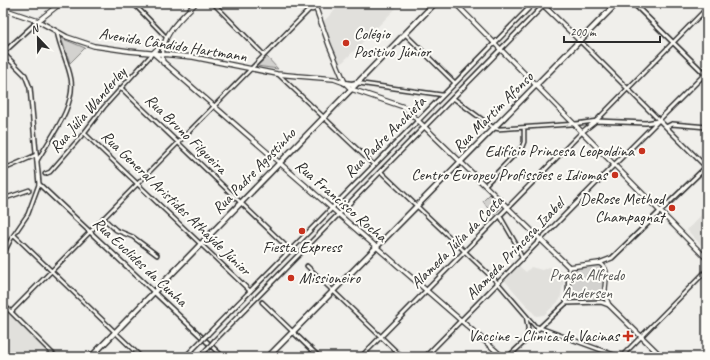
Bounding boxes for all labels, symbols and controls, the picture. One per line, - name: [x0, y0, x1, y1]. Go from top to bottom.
- north arrow: [18, 18, 58, 58]
- scale bar: [564, 18, 660, 44]
- text: N: [28, 20, 42, 36]
- street label: Avenida Cândido Hartmann: [98, 23, 249, 67]
- place label: Colégio Positivo Júnior: [354, 24, 432, 62]
- text: 200 m: [570, 24, 597, 40]
- marker: Colégio Positivo Júnior: [341, 38, 351, 48]
- street label: Rua Júlia Wanderley: [45, 62, 132, 157]
- street label: Rua Martim Afonso: [448, 67, 538, 157]
- street label: Rua Bruno Filgueira: [141, 90, 232, 179]
- street label: Rua Padre Anchieta: [340, 91, 431, 182]
- street label: Rua Padre Agostinho: [208, 123, 301, 218]
- street label: Rua General Aristides Athaýde Júnior: [97, 126, 256, 281]
- place label: Edifício Princesa Leopoldina: [485, 141, 635, 161]
- marker: Edifício Princesa Leopoldina: [637, 146, 647, 156]
- street label: Rua Francisco Rocha: [291, 156, 392, 247]
- place label: Centro Europeu Profissões e Idiomas: [411, 165, 609, 185]
- marker: Centro Europeu Profissões e Idiomas: [610, 170, 620, 180]
- place label: DeRose Method Champagnat: [580, 189, 667, 227]
- street label: Alameda Júlia da Costa: [406, 190, 509, 293]
- street label: Alameda Princesa Izabel: [462, 192, 571, 304]
- marker: DeRose Method Champagnat: [667, 203, 677, 213]
- street label: Rua Euclides da Cunha: [89, 213, 193, 312]
- marker: Fiesta Express: [297, 226, 307, 236]
- place label: Fiesta Express: [263, 237, 343, 257]
- park label: Praça Alfredo Andersen: [550, 265, 626, 303]
- place label: Missioneiro: [299, 268, 361, 288]
- marker: Missioneiro: [286, 273, 296, 283]
- place label: Vaccine - Clinica de Vacinas: [468, 326, 621, 346]
- marker: Vaccine - Clinica de Vacinas: [622, 330, 634, 342]

